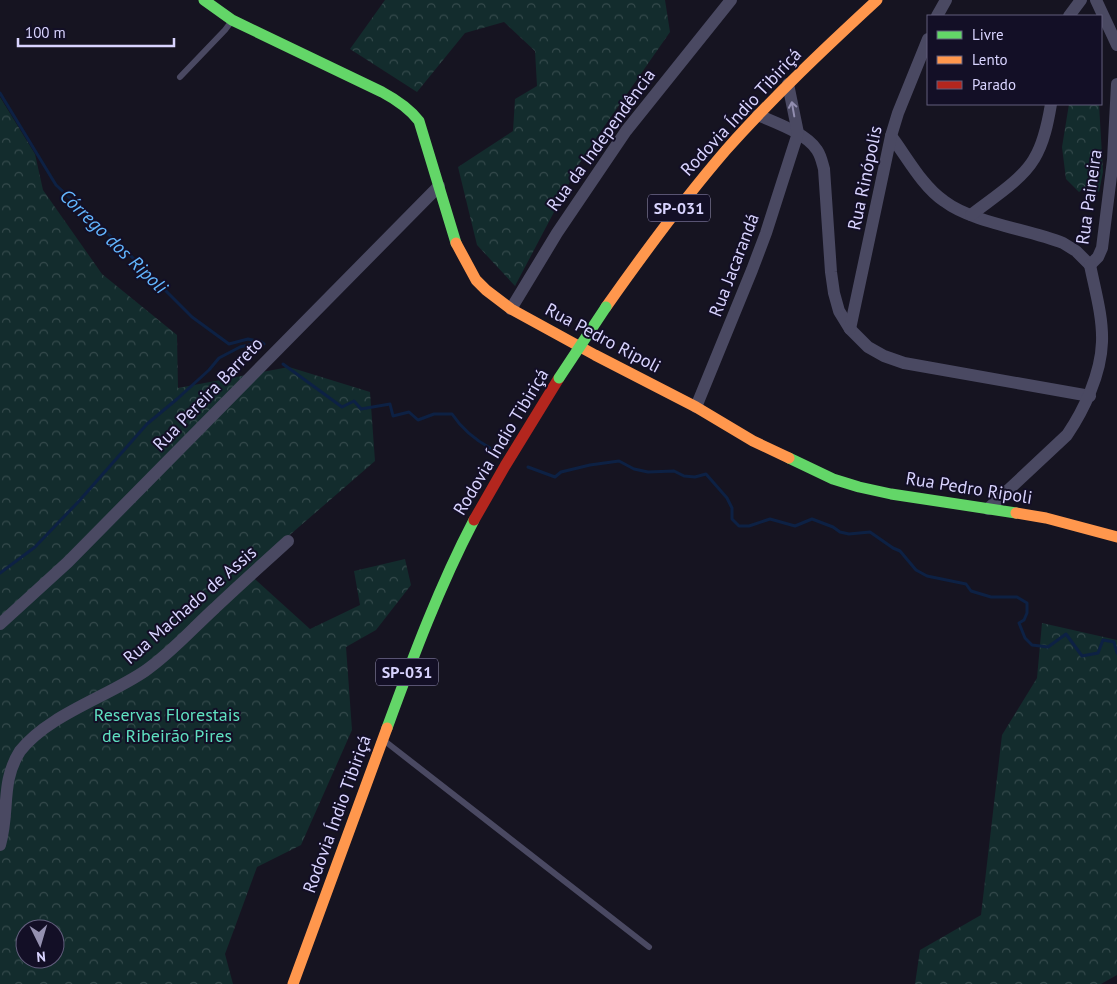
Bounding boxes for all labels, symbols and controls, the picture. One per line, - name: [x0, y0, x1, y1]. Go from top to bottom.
- scale bar: [18, 15, 174, 47]
- legend: [927, 15, 1102, 105]
- text: 100 m: [25, 23, 66, 42]
- text: Livre: [972, 25, 1004, 44]
- street label: Rodovia Índio Tibiriçá: [675, 43, 806, 180]
- text: Lento: [972, 50, 1008, 69]
- street label: Rua da Independência: [541, 64, 660, 215]
- text: Parado: [972, 75, 1016, 94]
- one-way arrow: [788, 101, 797, 117]
- street label: Rua Rinópolis: [842, 124, 887, 232]
- street label: Rua Paineira: [1070, 148, 1107, 246]
- water label: Córrego dos Ripoli: [55, 183, 174, 299]
- road number: SP-031: [648, 194, 710, 222]
- street label: Rua Jacarandá: [703, 210, 764, 320]
- street label: Rua Pedro Ripoli: [541, 297, 665, 378]
- street label: Rua Pereira Barreto: [148, 332, 268, 455]
- street label: Rodovia Índio Tibiriçá: [448, 364, 553, 519]
- street label: Rua Pedro Ripoli: [904, 466, 1034, 509]
- street label: Rua Machado de Assis: [118, 540, 261, 669]
- road number: SP-031: [376, 659, 438, 686]
- park label: Reservas Florestais de Ribeirão Pires: [94, 703, 240, 747]
- street label: Rodovia Índio Tibiriçá: [297, 732, 376, 896]
- north arrow: [15, 919, 65, 969]
- text: N: [36, 948, 47, 966]

